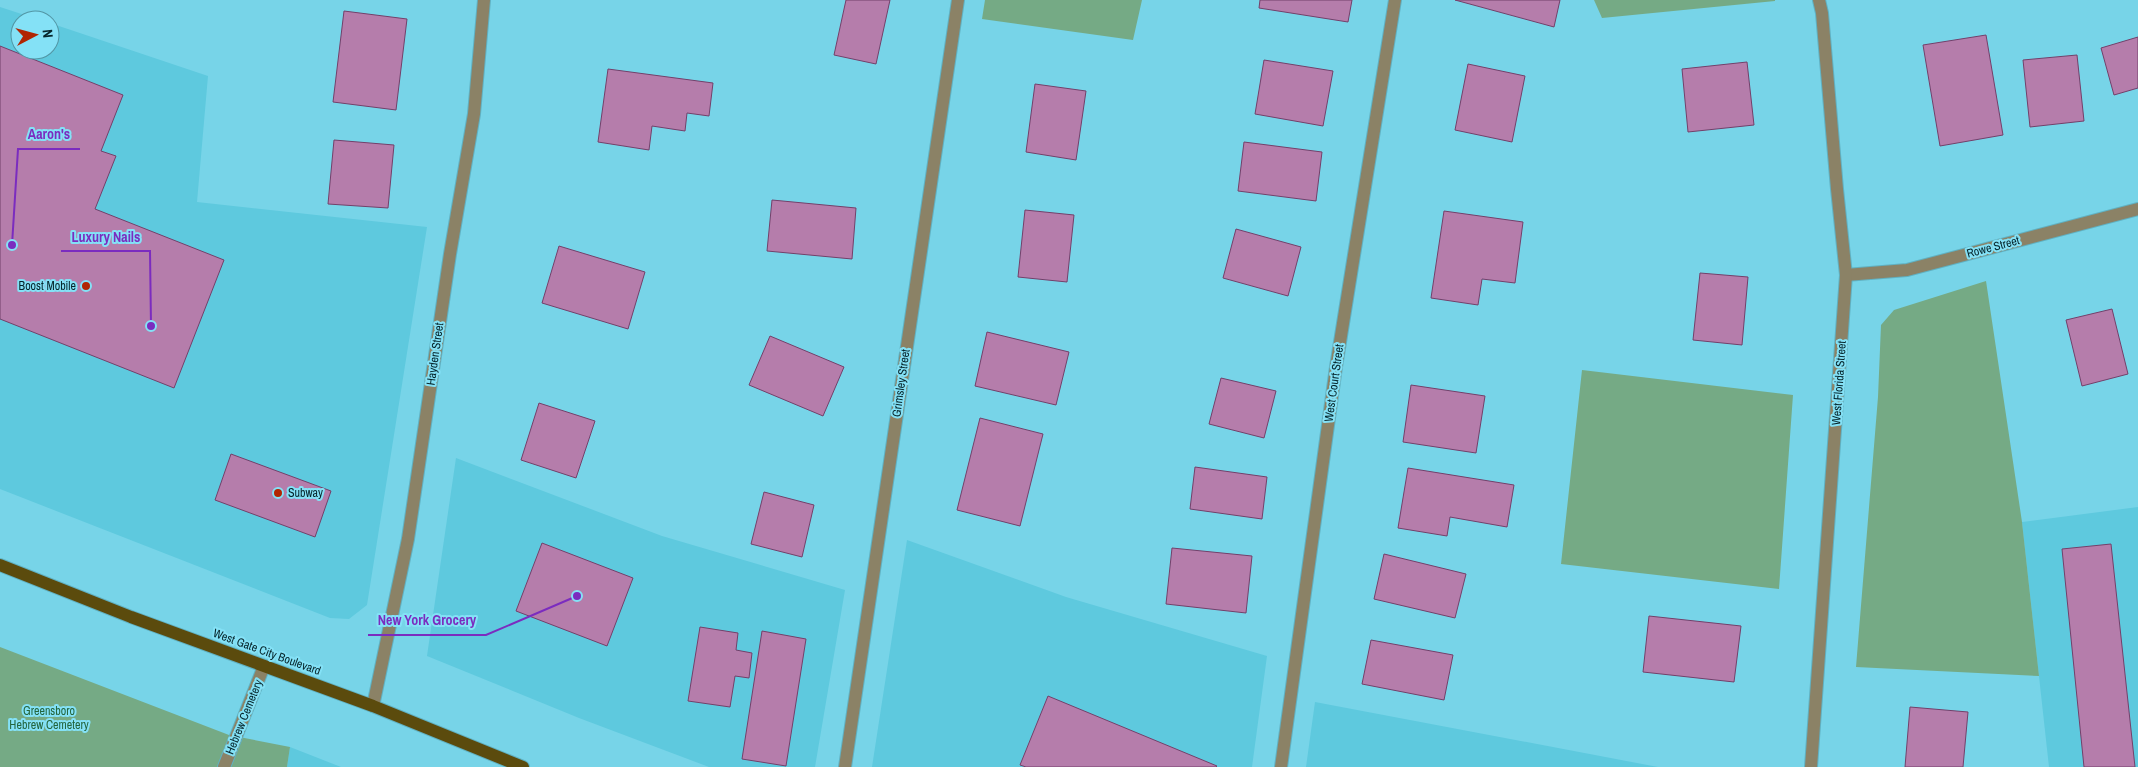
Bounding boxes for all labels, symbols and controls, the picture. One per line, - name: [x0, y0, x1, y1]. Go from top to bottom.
- north arrow: [10, 10, 60, 60]
- text: N: [39, 29, 57, 39]
- callout: Aaron's: [18, 120, 80, 149]
- text: Aaron's: [28, 125, 70, 143]
- callout: Luxury Nails: [61, 222, 150, 251]
- text: Luxury Nails: [72, 228, 140, 246]
- street label: Rowe Street: [1965, 232, 2021, 262]
- place label: Boost Mobile: [19, 278, 76, 294]
- marker: Boost Mobile: [80, 280, 92, 292]
- street label: Hayden Street: [423, 321, 447, 386]
- street label: West Florida Street: [1828, 340, 1850, 426]
- street label: West Court Street: [1321, 343, 1347, 423]
- street label: Grimsley Street: [888, 348, 914, 418]
- place label: Subway: [288, 485, 323, 501]
- marker: Subway: [272, 487, 284, 499]
- callout: New York Grocery: [368, 606, 486, 635]
- text: New York Grocery: [378, 611, 477, 629]
- street label: West Gate City Boulevard: [211, 625, 323, 679]
- street label: Hebrew Cemetery: [222, 677, 266, 757]
- park label: Greensboro Hebrew Cemetery: [9, 703, 89, 733]

